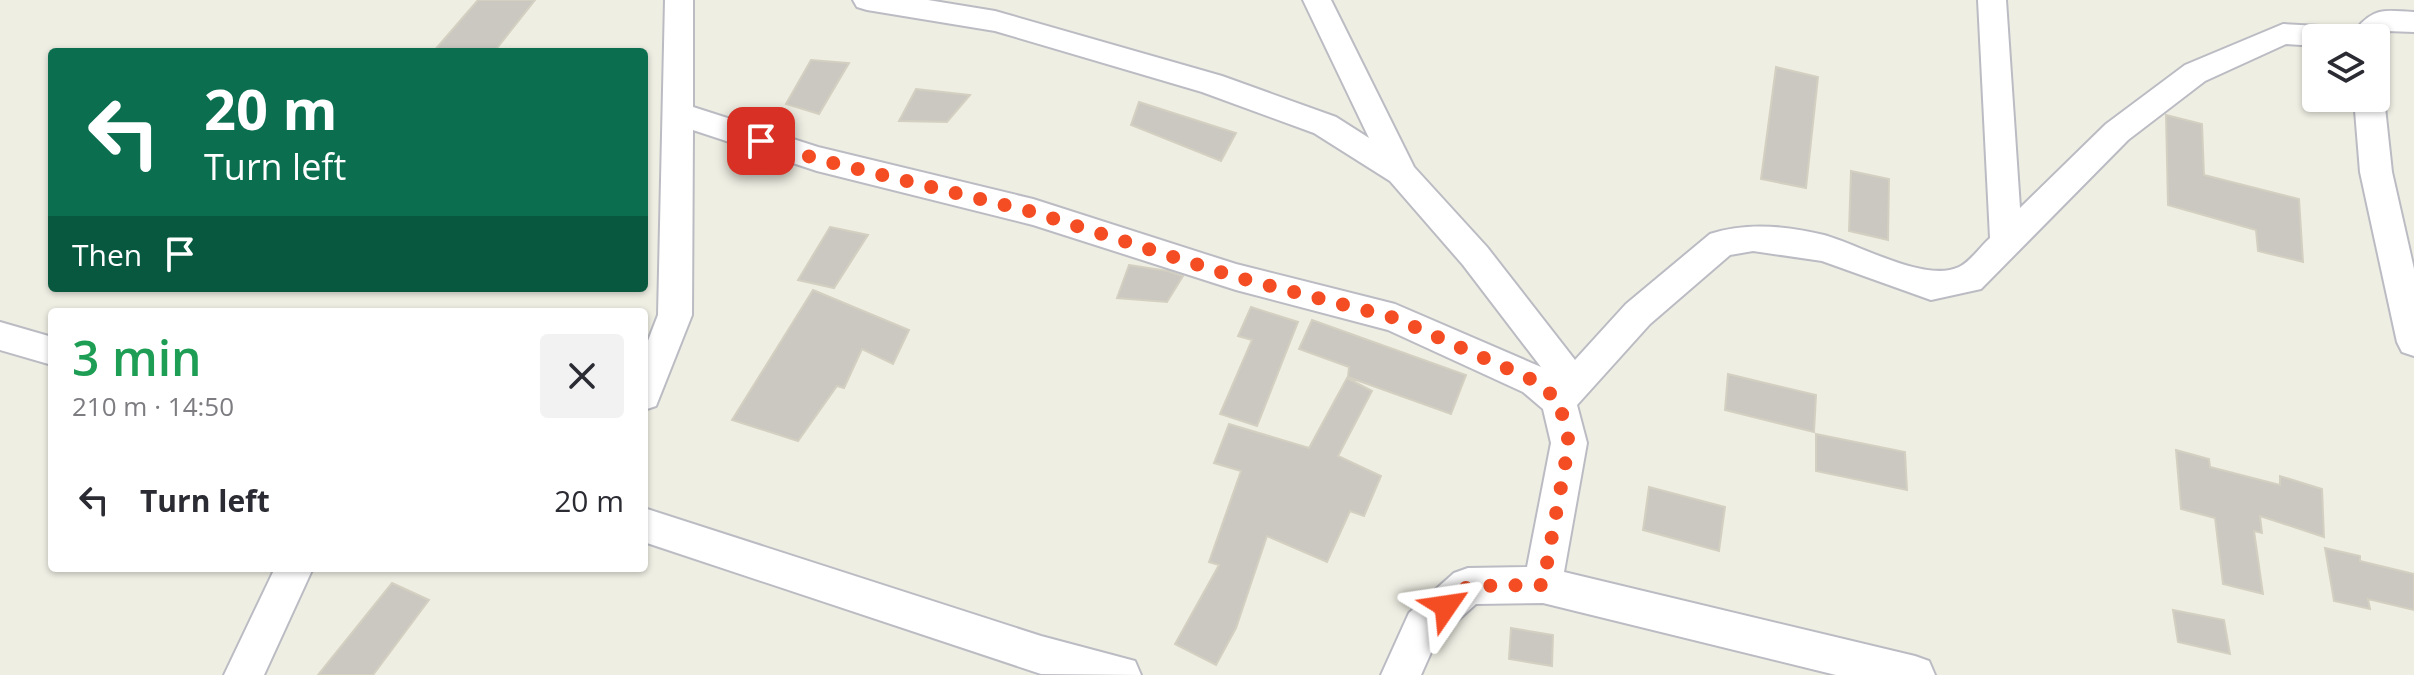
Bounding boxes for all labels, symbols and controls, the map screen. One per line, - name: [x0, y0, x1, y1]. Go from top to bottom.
- map controls: [2302, 24, 2390, 112]
- button: layers: [2302, 24, 2390, 112]
- text: 20 m: [204, 70, 338, 146]
- icon: left: [72, 80, 176, 184]
- pin: [727, 107, 795, 175]
- icon: arrive: [739, 119, 783, 163]
- text: Turn left: [204, 142, 346, 191]
- icon: arrive: [158, 232, 202, 276]
- text: Then: [72, 234, 142, 275]
- text: 3 min: [72, 325, 202, 390]
- button: close: [540, 334, 624, 418]
- text: 210 m · 14:50: [72, 388, 234, 424]
- icon: left: [72, 478, 116, 522]
- text: Turn left: [140, 480, 270, 521]
- text: 20 m: [554, 480, 624, 521]
- position arrow: [1404, 564, 1488, 648]

